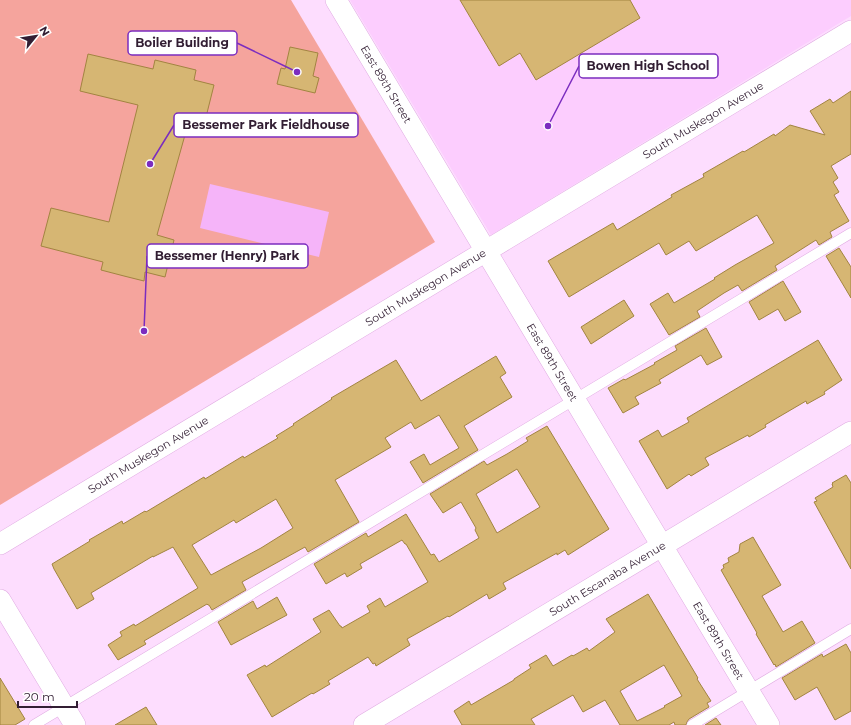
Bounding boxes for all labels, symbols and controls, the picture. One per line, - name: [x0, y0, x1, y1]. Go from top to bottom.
- north arrow: [16, 16, 56, 56]
- text: N: [36, 24, 53, 38]
- callout: Boiler Building: [128, 31, 237, 55]
- text: Boiler Building: [135, 35, 229, 50]
- street label: East 89th Street: [358, 43, 415, 126]
- callout: Bowen High School: [579, 54, 718, 78]
- text: Bowen High School: [587, 58, 709, 73]
- street label: South Muskegon Avenue: [640, 78, 766, 162]
- callout: Bessemer Park Fieldhouse: [174, 113, 358, 137]
- text: Bessemer Park Fieldhouse: [182, 117, 350, 132]
- callout: Bessemer (Henry) Park: [147, 244, 308, 268]
- street label: South Muskegon Avenue: [363, 245, 489, 329]
- text: Bessemer (Henry) Park: [155, 248, 299, 263]
- street label: East 89th Street: [524, 321, 581, 404]
- street label: South Muskegon Avenue: [85, 413, 211, 496]
- street label: South Escanaba Avenue: [547, 538, 668, 619]
- street label: East 89th Street: [690, 599, 747, 682]
- scale bar: [18, 683, 77, 709]
- text: 20 m: [24, 689, 55, 704]

